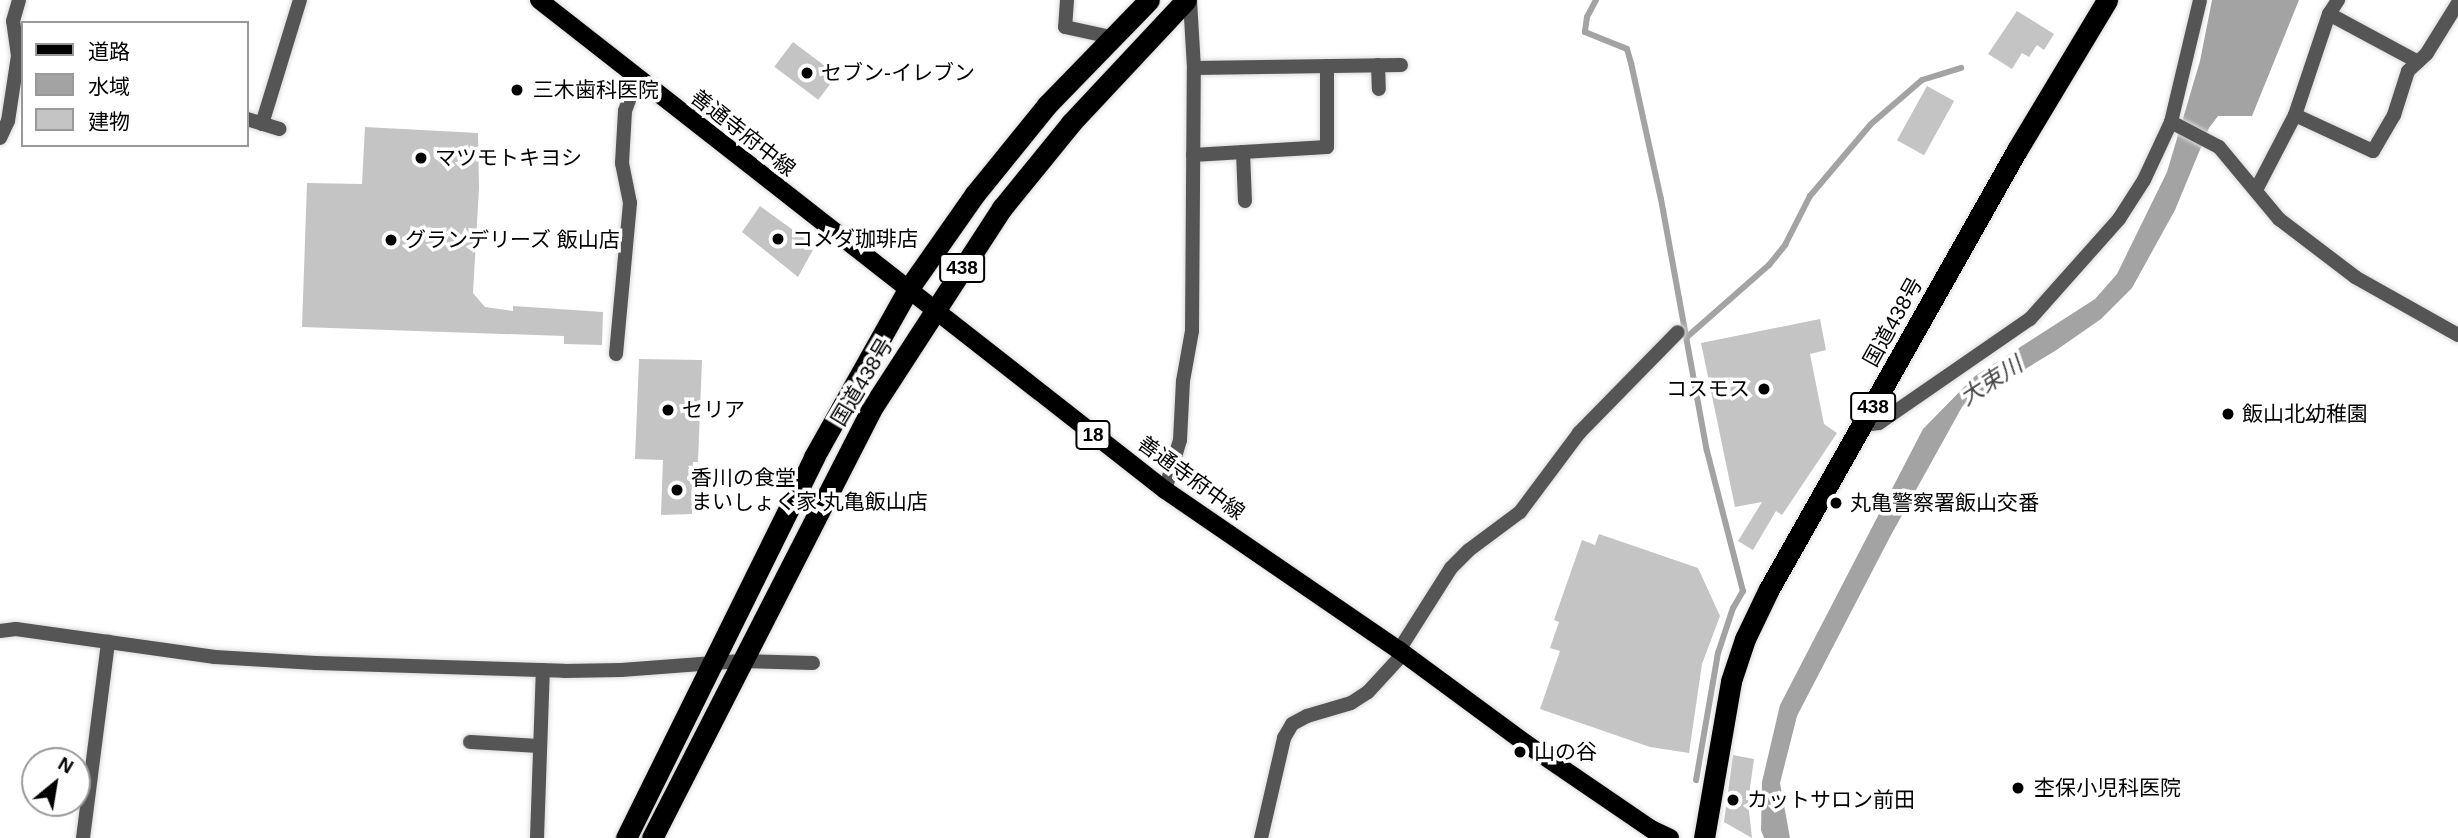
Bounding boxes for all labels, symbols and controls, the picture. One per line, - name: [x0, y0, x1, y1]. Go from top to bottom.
- legend: [21, 21, 248, 147]
- text: 道路: [88, 40, 130, 63]
- place label: セブン-イレブン: [821, 60, 975, 86]
- marker: セブン-イレブン: [799, 65, 815, 81]
- text: 水域: [88, 75, 130, 98]
- place label: 三木歯科医院: [533, 77, 659, 103]
- marker: 三木歯科医院: [507, 80, 527, 100]
- street label: 善通寺府中線: [686, 84, 800, 182]
- text: 建物: [88, 110, 130, 133]
- place label: マツモトキヨシ: [435, 145, 582, 171]
- marker: マツモトキヨシ: [413, 150, 429, 166]
- place label: コメダ珈琲店: [792, 226, 918, 252]
- place label: グランデリーズ 飯山店: [405, 227, 621, 253]
- marker: コメダ珈琲店: [770, 231, 786, 247]
- marker: グランデリーズ 飯山店: [383, 232, 399, 248]
- road number: 438: [937, 252, 986, 284]
- street label: 国道438号: [1858, 273, 1928, 371]
- street label: 国道438号: [826, 333, 898, 431]
- water label: 大束川: [1955, 351, 2027, 411]
- place label: コスモス: [1666, 376, 1750, 402]
- marker: コスモス: [1756, 381, 1772, 397]
- road number: 438: [1848, 392, 1898, 422]
- place label: セリア: [682, 397, 745, 423]
- place label: 飯山北幼稚園: [2242, 401, 2368, 427]
- marker: セリア: [660, 402, 676, 418]
- marker: 飯山北幼稚園: [2220, 406, 2236, 422]
- road number: 18: [1074, 420, 1112, 450]
- street label: 善通寺府中線: [1133, 431, 1249, 525]
- place label: 香川の食堂 まいしょく家 丸亀飯山店: [691, 465, 928, 515]
- marker: 香川の食堂 まいしょく家 丸亀飯山店: [669, 482, 685, 498]
- place label: 丸亀警察署飯山交番: [1850, 490, 2039, 516]
- marker: 丸亀警察署飯山交番: [1828, 495, 1844, 511]
- place label: 山の谷: [1534, 739, 1597, 765]
- marker: 山の谷: [1512, 744, 1528, 760]
- north arrow: [21, 747, 91, 817]
- text: N: [55, 753, 77, 778]
- place label: 杢保小児科医院: [2034, 775, 2181, 801]
- marker: 杢保小児科医院: [2008, 778, 2028, 798]
- place label: カットサロン前田: [1747, 787, 1915, 813]
- marker: カットサロン前田: [1725, 792, 1741, 808]

